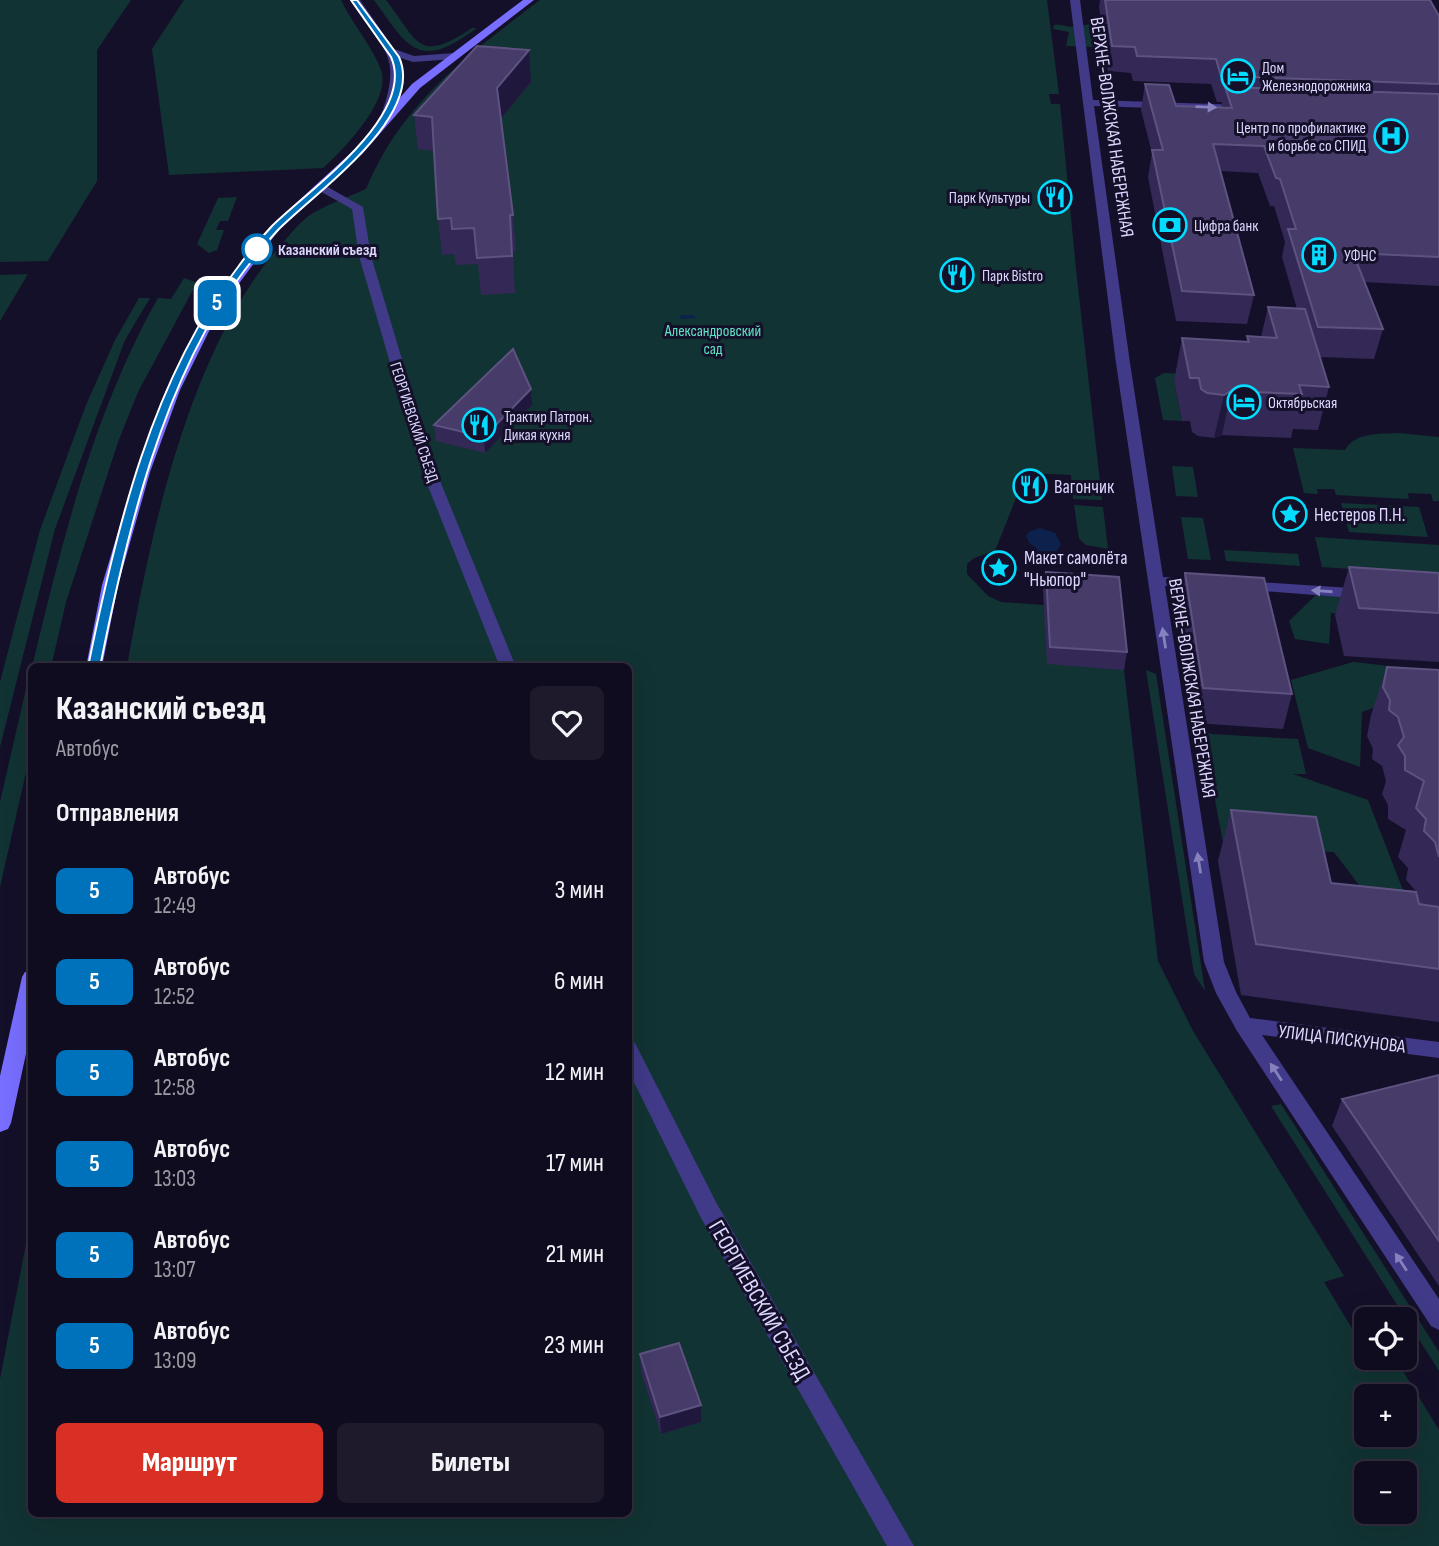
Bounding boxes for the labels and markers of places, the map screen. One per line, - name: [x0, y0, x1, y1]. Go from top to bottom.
- hotel icon: Дом Железнодорожника: [1219, 57, 1257, 95]
- place label: Дом Железнодорожника: [1262, 59, 1371, 96]
- hospital icon: Центр по профилактике и борьбе со СПИД: [1372, 117, 1410, 155]
- place label: Центр по профилактике и борьбе со СПИД: [1236, 119, 1366, 156]
- restaurant icon: Парк Культуры: [1036, 178, 1074, 216]
- place label: Парк Культуры: [949, 189, 1030, 208]
- bank icon: Цифра банк: [1151, 206, 1189, 244]
- place label: Цифра банк: [1194, 217, 1259, 236]
- marker: Казанский съезд: [242, 234, 272, 264]
- building icon: УФНС: [1300, 236, 1338, 274]
- place label: Казанский съезд: [278, 241, 377, 260]
- place label: УФНС: [1344, 247, 1377, 266]
- restaurant icon: Парк Bistro: [938, 256, 976, 294]
- place label: Парк Bistro: [982, 267, 1043, 286]
- hotel icon: Октябрьская: [1225, 383, 1263, 421]
- place label: Октябрьская: [1268, 394, 1337, 413]
- restaurant icon: Трактир Патрон. Дикая кухня: [460, 406, 498, 444]
- place label: Трактир Патрон. Дикая кухня: [504, 408, 592, 445]
- restaurant icon: Вагончик: [1011, 467, 1049, 505]
- place label: Вагончик: [1054, 476, 1115, 499]
- place icon: Нестеров П.Н.: [1271, 495, 1309, 533]
- place label: Нестеров П.Н.: [1314, 504, 1405, 527]
- place label: Макет самолёта "Ньюпор": [1024, 547, 1128, 592]
- place icon: Макет самолёта "Ньюпор": [980, 549, 1018, 587]

